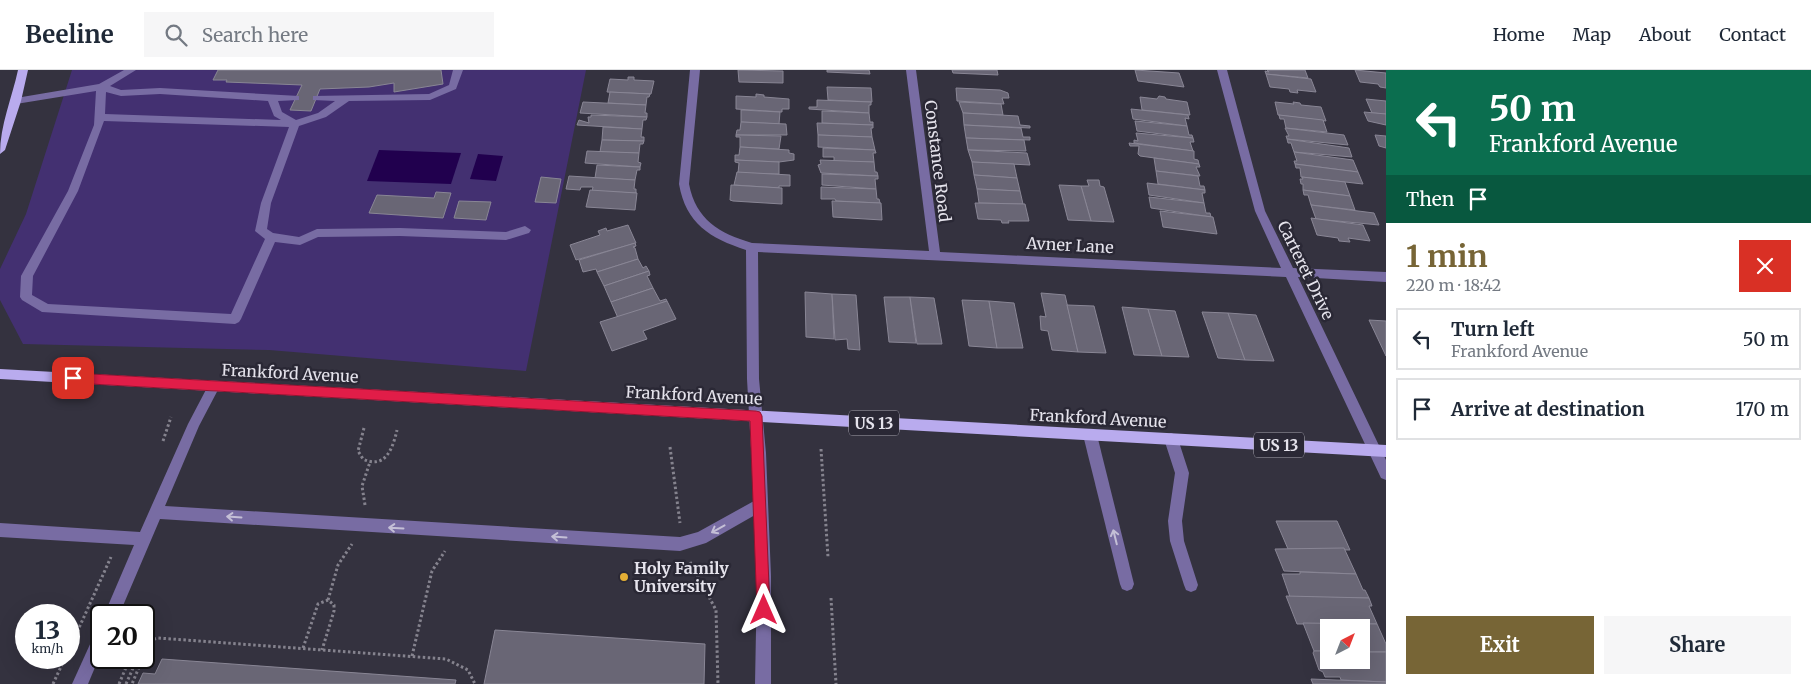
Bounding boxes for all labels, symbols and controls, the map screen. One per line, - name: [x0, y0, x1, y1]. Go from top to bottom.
- search box: [144, 12, 494, 57]
- text: Beeline: [25, 19, 114, 50]
- icon: search: [162, 21, 190, 49]
- text: Search here: [202, 23, 308, 47]
- text: Home: [1493, 23, 1545, 46]
- text: Map: [1573, 23, 1611, 46]
- text: About: [1639, 23, 1691, 46]
- text: Contact: [1719, 23, 1786, 46]
- text: 50 m: [1489, 87, 1576, 131]
- icon: left: [1406, 90, 1471, 155]
- street label: Constance Road: [921, 99, 955, 223]
- text: Frankford Avenue: [1489, 130, 1678, 158]
- icon: arrive: [1464, 185, 1492, 213]
- text: Then: [1406, 187, 1454, 211]
- street label: Carteret Drive: [1273, 217, 1339, 323]
- street label: Avner Lane: [1025, 233, 1114, 257]
- text: 1 min: [1406, 237, 1488, 275]
- button: close: [1739, 240, 1791, 292]
- text: 220 m · 18:42: [1406, 275, 1501, 295]
- text: Turn left: [1451, 317, 1535, 341]
- icon: left: [1408, 325, 1436, 353]
- text: 50 m: [1743, 327, 1789, 351]
- text: Frankford Avenue: [1451, 341, 1588, 361]
- pin: [52, 357, 94, 399]
- street label: Frankford Avenue: [221, 359, 359, 387]
- icon: arrive: [59, 364, 87, 392]
- street label: Frankford Avenue: [625, 381, 763, 409]
- icon: arrive: [1408, 395, 1436, 423]
- text: Arrive at destination: [1451, 397, 1645, 421]
- text: 170 m: [1736, 397, 1789, 421]
- street label: Frankford Avenue: [1029, 404, 1167, 432]
- road number: US 13: [849, 410, 899, 436]
- road number: US 13: [1254, 432, 1304, 458]
- one-way arrow: [226, 513, 242, 522]
- one-way arrow: [389, 523, 405, 532]
- one-way arrow: [710, 524, 725, 534]
- one-way arrow: [1110, 530, 1120, 546]
- one-way arrow: [551, 533, 567, 542]
- place label: Holy Family University: [634, 558, 729, 596]
- marker: Holy Family University: [618, 571, 630, 583]
- position arrow: [737, 583, 789, 635]
- speed limit sign: 20: [90, 604, 155, 669]
- text: 13: [35, 614, 60, 646]
- button: Exit: [1406, 616, 1594, 674]
- button: Share: [1604, 616, 1791, 674]
- north arrow: [1320, 619, 1370, 669]
- map controls: [1320, 619, 1370, 669]
- text: km/h: [32, 641, 63, 656]

